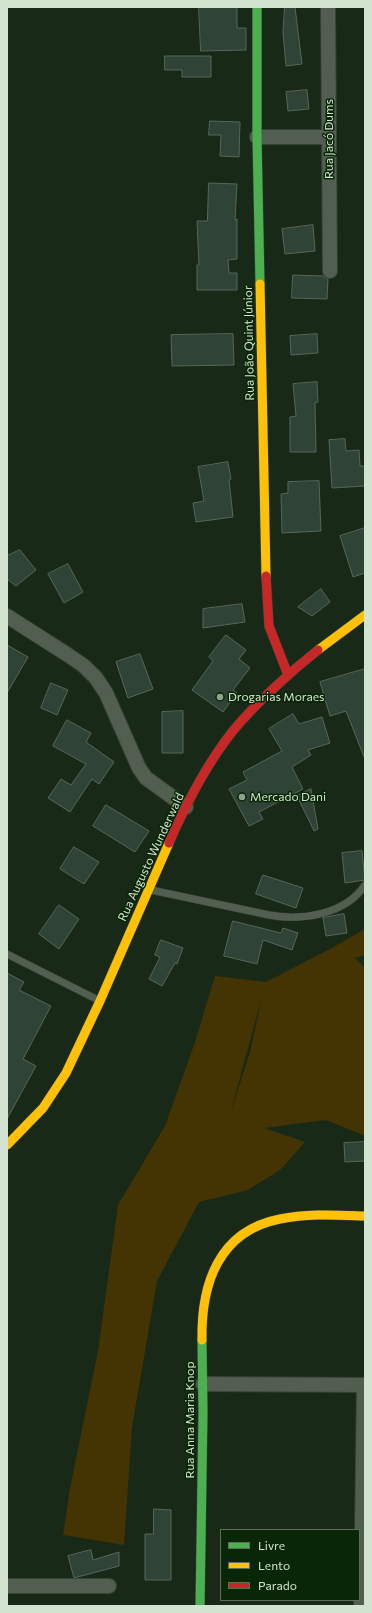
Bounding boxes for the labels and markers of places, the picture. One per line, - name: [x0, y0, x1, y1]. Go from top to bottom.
- place label: Drogarias Moraes: [228, 690, 325, 704]
- marker: Drogarias Moraes: [215, 692, 225, 702]
- place label: Mercado Dani: [250, 790, 326, 804]
- marker: Mercado Dani: [237, 792, 247, 802]

